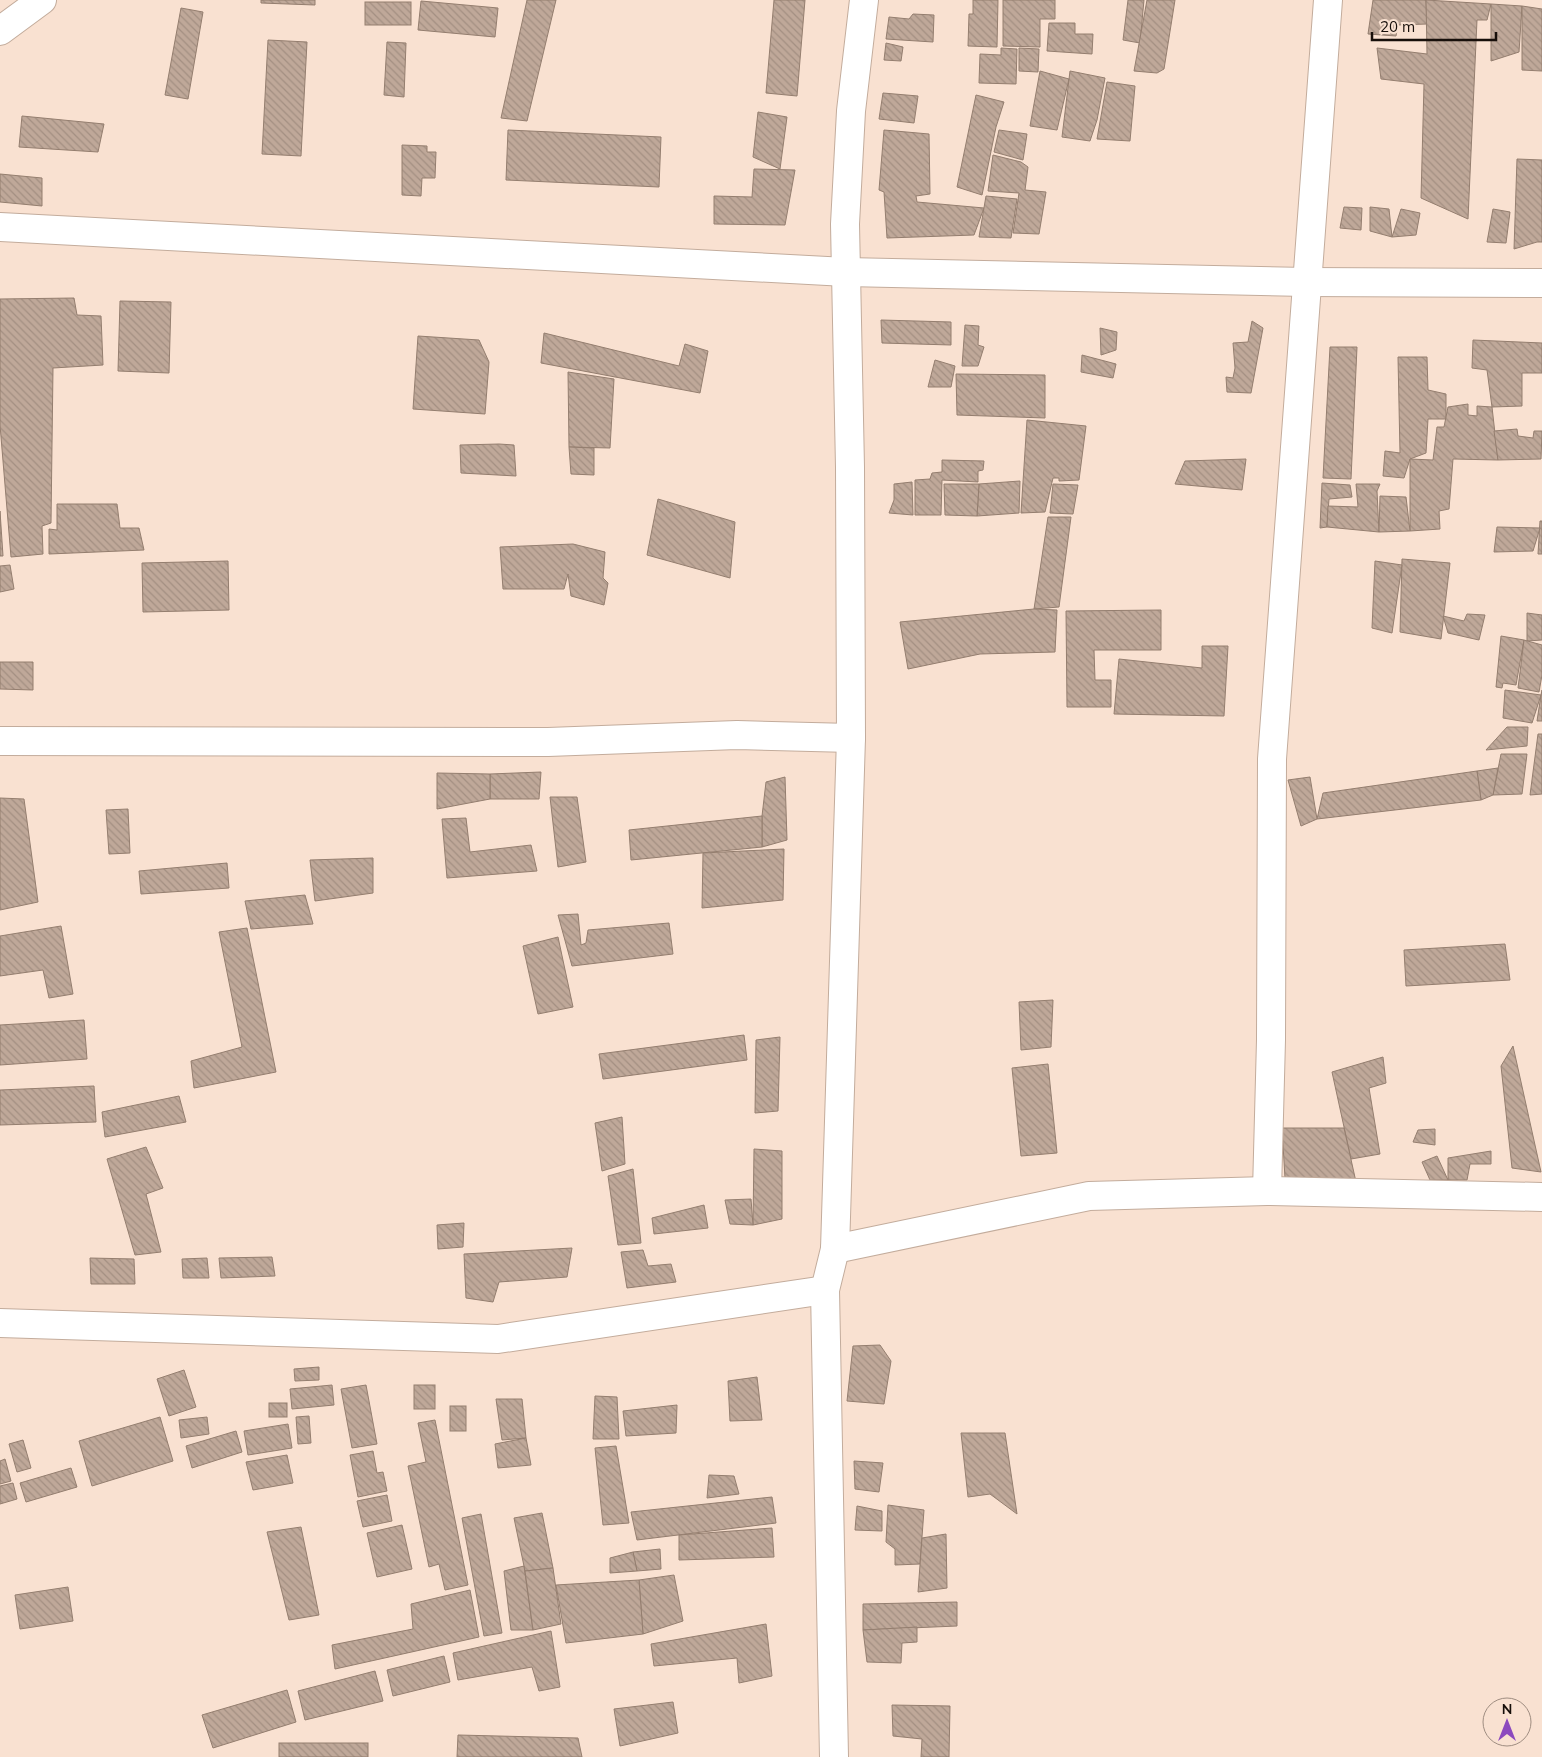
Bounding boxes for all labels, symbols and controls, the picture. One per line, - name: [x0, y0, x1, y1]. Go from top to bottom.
- scale bar: [1372, 10, 1496, 42]
- text: 20 m: [1380, 17, 1415, 36]
- north arrow: [1482, 1697, 1532, 1747]
- text: N: [1502, 1700, 1512, 1718]

